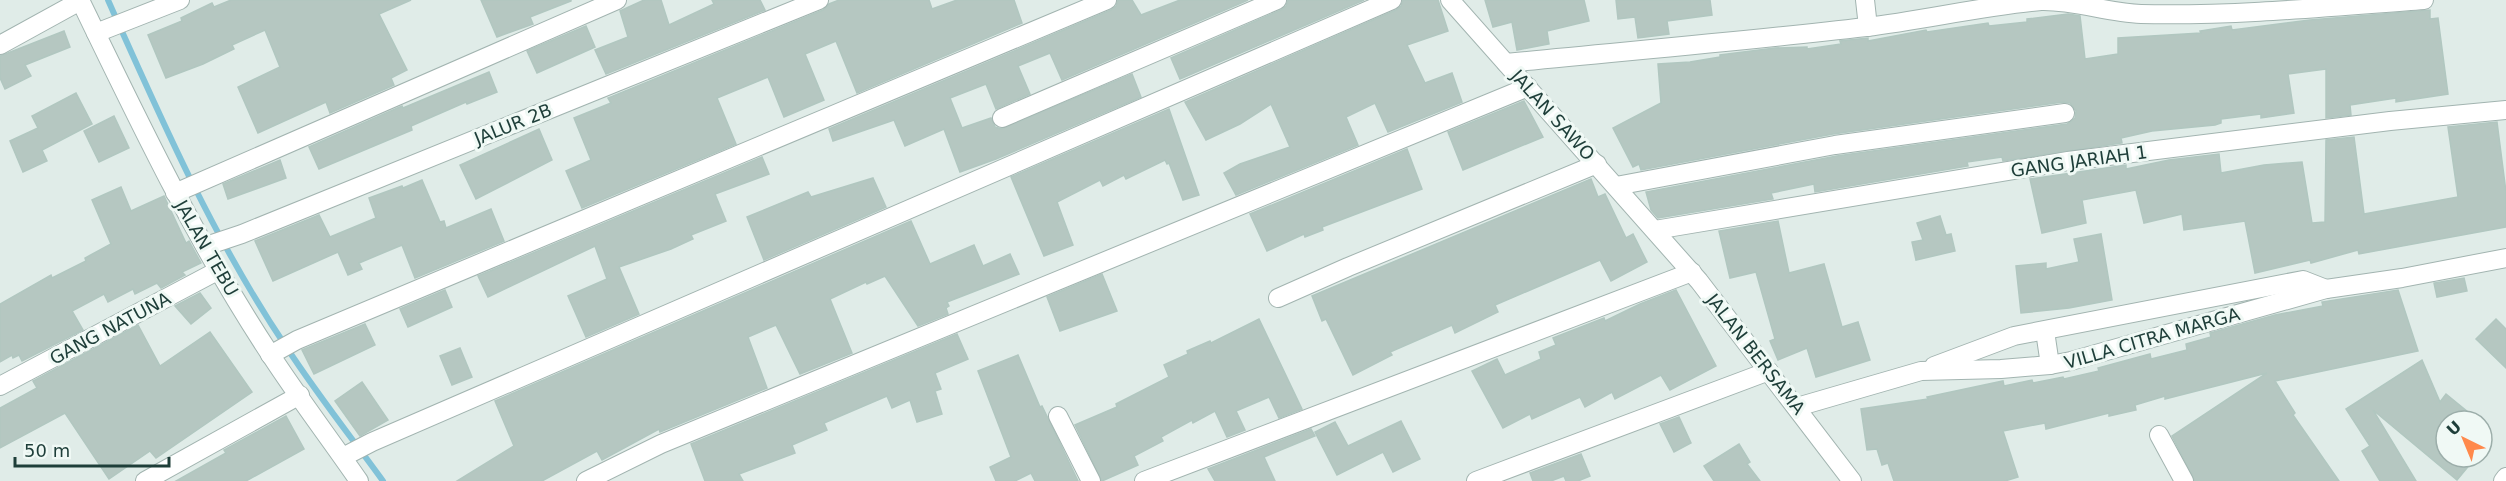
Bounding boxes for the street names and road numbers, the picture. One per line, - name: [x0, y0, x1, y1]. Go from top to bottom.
- street label: JALAN SAWO: [1506, 65, 1599, 165]
- street label: JALUR 2B: [470, 99, 555, 149]
- street label: GANG JARIAH 1: [2009, 141, 2149, 181]
- street label: JALAN TEBU: [171, 195, 243, 300]
- street label: GANG NATUNA: [46, 287, 175, 369]
- street label: JALAN BERSAMA: [1702, 289, 1810, 419]
- street label: VILLA CITRA MARGA: [2062, 303, 2243, 373]

